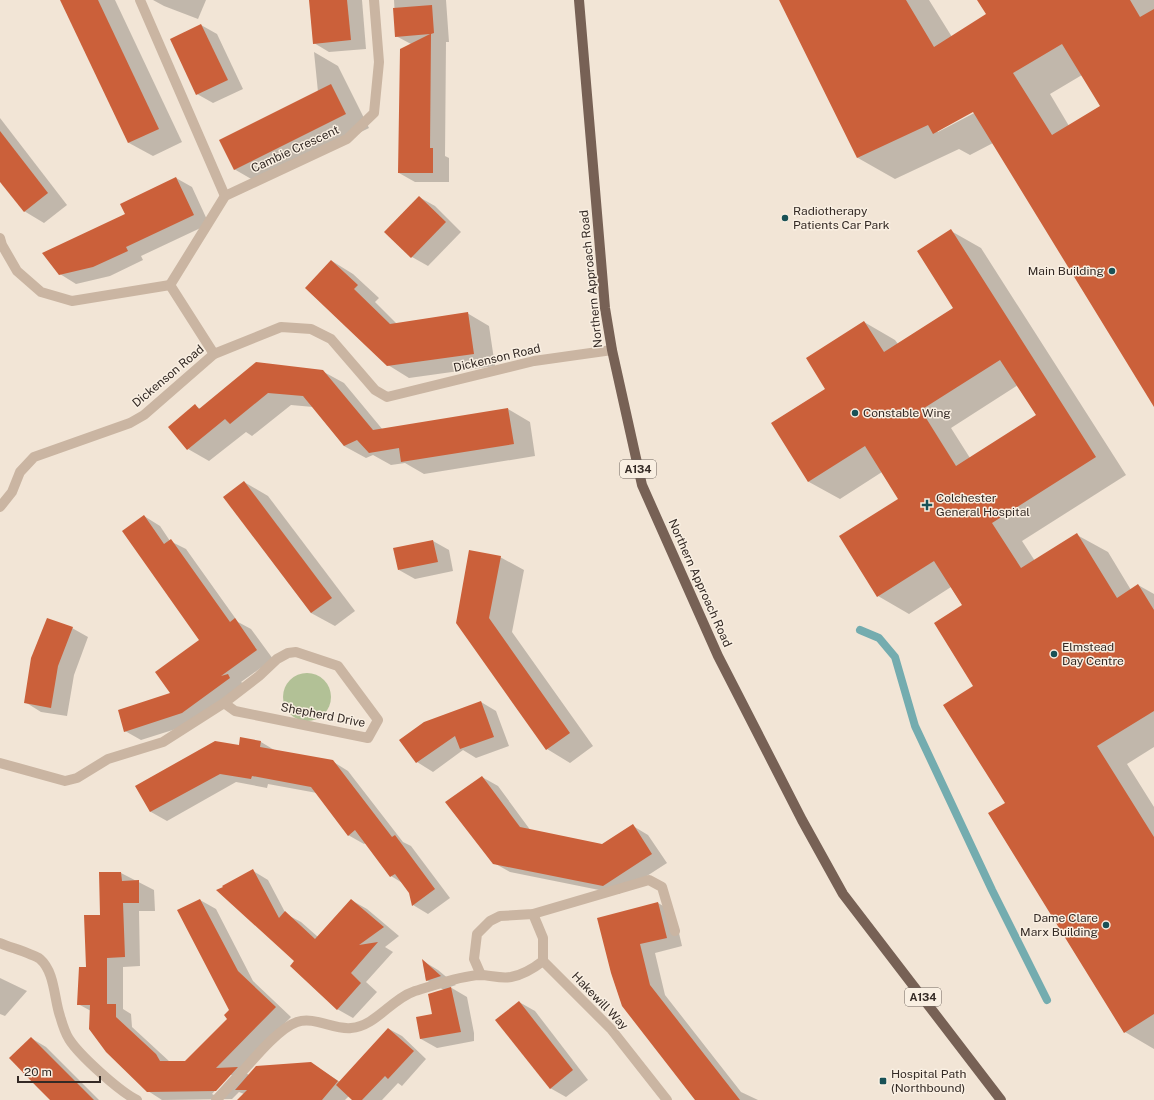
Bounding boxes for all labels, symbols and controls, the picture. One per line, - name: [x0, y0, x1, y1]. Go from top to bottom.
- street label: Cambie Crescent: [249, 122, 341, 175]
- place label: Radiotherapy Patients Car Park: [793, 204, 890, 232]
- street label: Northern Approach Road: [577, 209, 605, 349]
- marker: Radiotherapy Patients Car Park: [780, 213, 790, 223]
- place label: Main Building: [1028, 264, 1104, 278]
- marker: Main Building: [1107, 266, 1117, 276]
- street label: Dickenson Road: [452, 341, 542, 375]
- street label: Dickenson Road: [129, 342, 207, 410]
- place label: Constable Wing: [863, 406, 951, 420]
- marker: Constable Wing: [850, 408, 860, 418]
- road number: A134: [620, 460, 656, 478]
- place label: Colchester General Hospital: [936, 491, 1030, 519]
- marker: Colchester General Hospital: [921, 499, 933, 511]
- street label: Northern Approach Road: [665, 517, 735, 649]
- place label: Elmstead Day Centre: [1062, 640, 1124, 668]
- marker: Elmstead Day Centre: [1049, 649, 1059, 659]
- street label: Shepherd Drive: [279, 700, 367, 730]
- place label: Dame Clare Marx Building: [1020, 911, 1098, 939]
- marker: Dame Clare Marx Building: [1101, 920, 1111, 930]
- street label: Hakewill Way: [569, 969, 631, 1033]
- road number: A134: [905, 988, 941, 1006]
- scale bar: [18, 1058, 100, 1084]
- text: 20 m: [24, 1065, 52, 1079]
- place label: Hospital Path (Northbound): [891, 1067, 966, 1095]
- marker: Hospital Path (Northbound): [878, 1076, 888, 1086]

